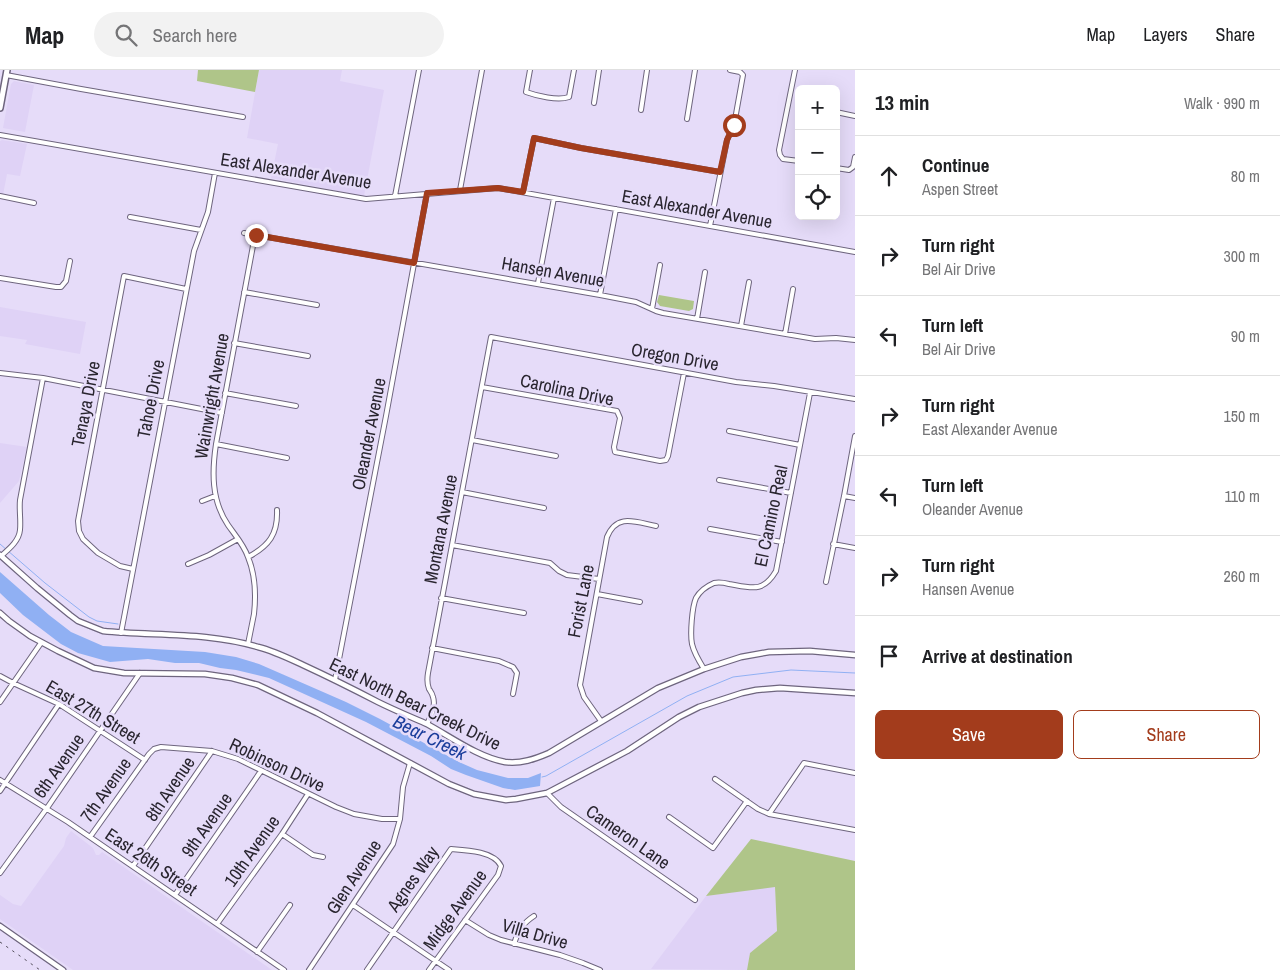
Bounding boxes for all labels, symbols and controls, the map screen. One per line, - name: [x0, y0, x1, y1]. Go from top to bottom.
- search box: [94, 12, 444, 57]
- text: Map: [25, 19, 64, 51]
- icon: search: [112, 21, 140, 49]
- text: Search here: [152, 22, 237, 48]
- text: Map: [1087, 22, 1115, 47]
- text: Layers: [1143, 22, 1188, 47]
- text: Share: [1216, 22, 1255, 47]
- map controls: [795, 85, 840, 220]
- button: +: [795, 85, 840, 130]
- text: 13 min: [875, 88, 930, 117]
- text: Walk · 990 m: [1184, 92, 1260, 114]
- route start: [723, 114, 746, 137]
- button: −: [795, 130, 840, 175]
- street label: East Alexander Avenue: [219, 146, 373, 195]
- text: Continue: [922, 152, 990, 178]
- icon: ahead: [875, 162, 903, 190]
- text: 80 m: [1231, 165, 1260, 187]
- button: locate: [795, 175, 840, 220]
- text: Aspen Street: [922, 178, 998, 200]
- street label: East Alexander Avenue: [620, 183, 774, 234]
- route end: [245, 224, 268, 247]
- text: Turn right: [922, 232, 994, 258]
- icon: right: [875, 242, 903, 270]
- text: 300 m: [1224, 245, 1260, 267]
- street label: Hansen Avenue: [500, 250, 606, 293]
- text: Bel Air Drive: [922, 258, 996, 280]
- text: Turn left: [922, 312, 983, 338]
- icon: left: [875, 322, 903, 350]
- text: 90 m: [1231, 325, 1260, 347]
- street label: Wainwright Avenue: [188, 331, 235, 461]
- street label: Oregon Drive: [629, 337, 721, 377]
- text: Bel Air Drive: [922, 338, 996, 360]
- street label: Tahoe Drive: [131, 357, 170, 440]
- street label: Tenaya Drive: [65, 359, 106, 449]
- street label: Carolina Drive: [518, 367, 616, 412]
- street label: Oleander Avenue: [345, 376, 392, 492]
- text: Turn right: [922, 392, 994, 418]
- icon: right: [875, 402, 903, 430]
- text: 150 m: [1224, 405, 1260, 427]
- text: East Alexander Avenue: [922, 418, 1057, 440]
- street label: El Camino Real: [748, 463, 793, 569]
- street label: Montana Avenue: [418, 472, 463, 586]
- text: Turn left: [922, 472, 983, 498]
- icon: left: [875, 482, 903, 510]
- text: 110 m: [1224, 485, 1260, 507]
- text: Oleander Avenue: [922, 498, 1023, 520]
- text: Turn right: [922, 552, 994, 578]
- street label: Forist Lane: [561, 562, 600, 640]
- icon: right: [875, 562, 903, 590]
- text: 260 m: [1224, 565, 1260, 587]
- text: Hansen Avenue: [922, 578, 1014, 600]
- icon: arrive: [875, 642, 903, 670]
- text: Arrive at destination: [922, 643, 1073, 669]
- street label: East North Bear Creek Drive: [326, 653, 504, 755]
- street label: East 27th Street: [41, 674, 145, 750]
- water label: Bear Creek: [390, 709, 470, 765]
- button: Save: [875, 710, 1063, 759]
- button: Share: [1073, 710, 1260, 759]
- street label: 6th Avenue: [27, 728, 90, 803]
- street label: Robinson Drive: [225, 732, 329, 798]
- street label: 8th Avenue: [139, 751, 201, 826]
- street label: 7th Avenue: [74, 752, 137, 827]
- street label: 9th Avenue: [175, 787, 238, 862]
- street label: Cameron Lane: [581, 798, 675, 875]
- street label: 10th Avenue: [218, 810, 285, 891]
- street label: East 26th Street: [100, 822, 202, 902]
- street label: Glen Avenue: [320, 835, 387, 919]
- street label: Agnes Way: [380, 840, 445, 917]
- street label: Midge Avenue: [417, 864, 492, 955]
- street label: Villa Drive: [499, 912, 571, 955]

